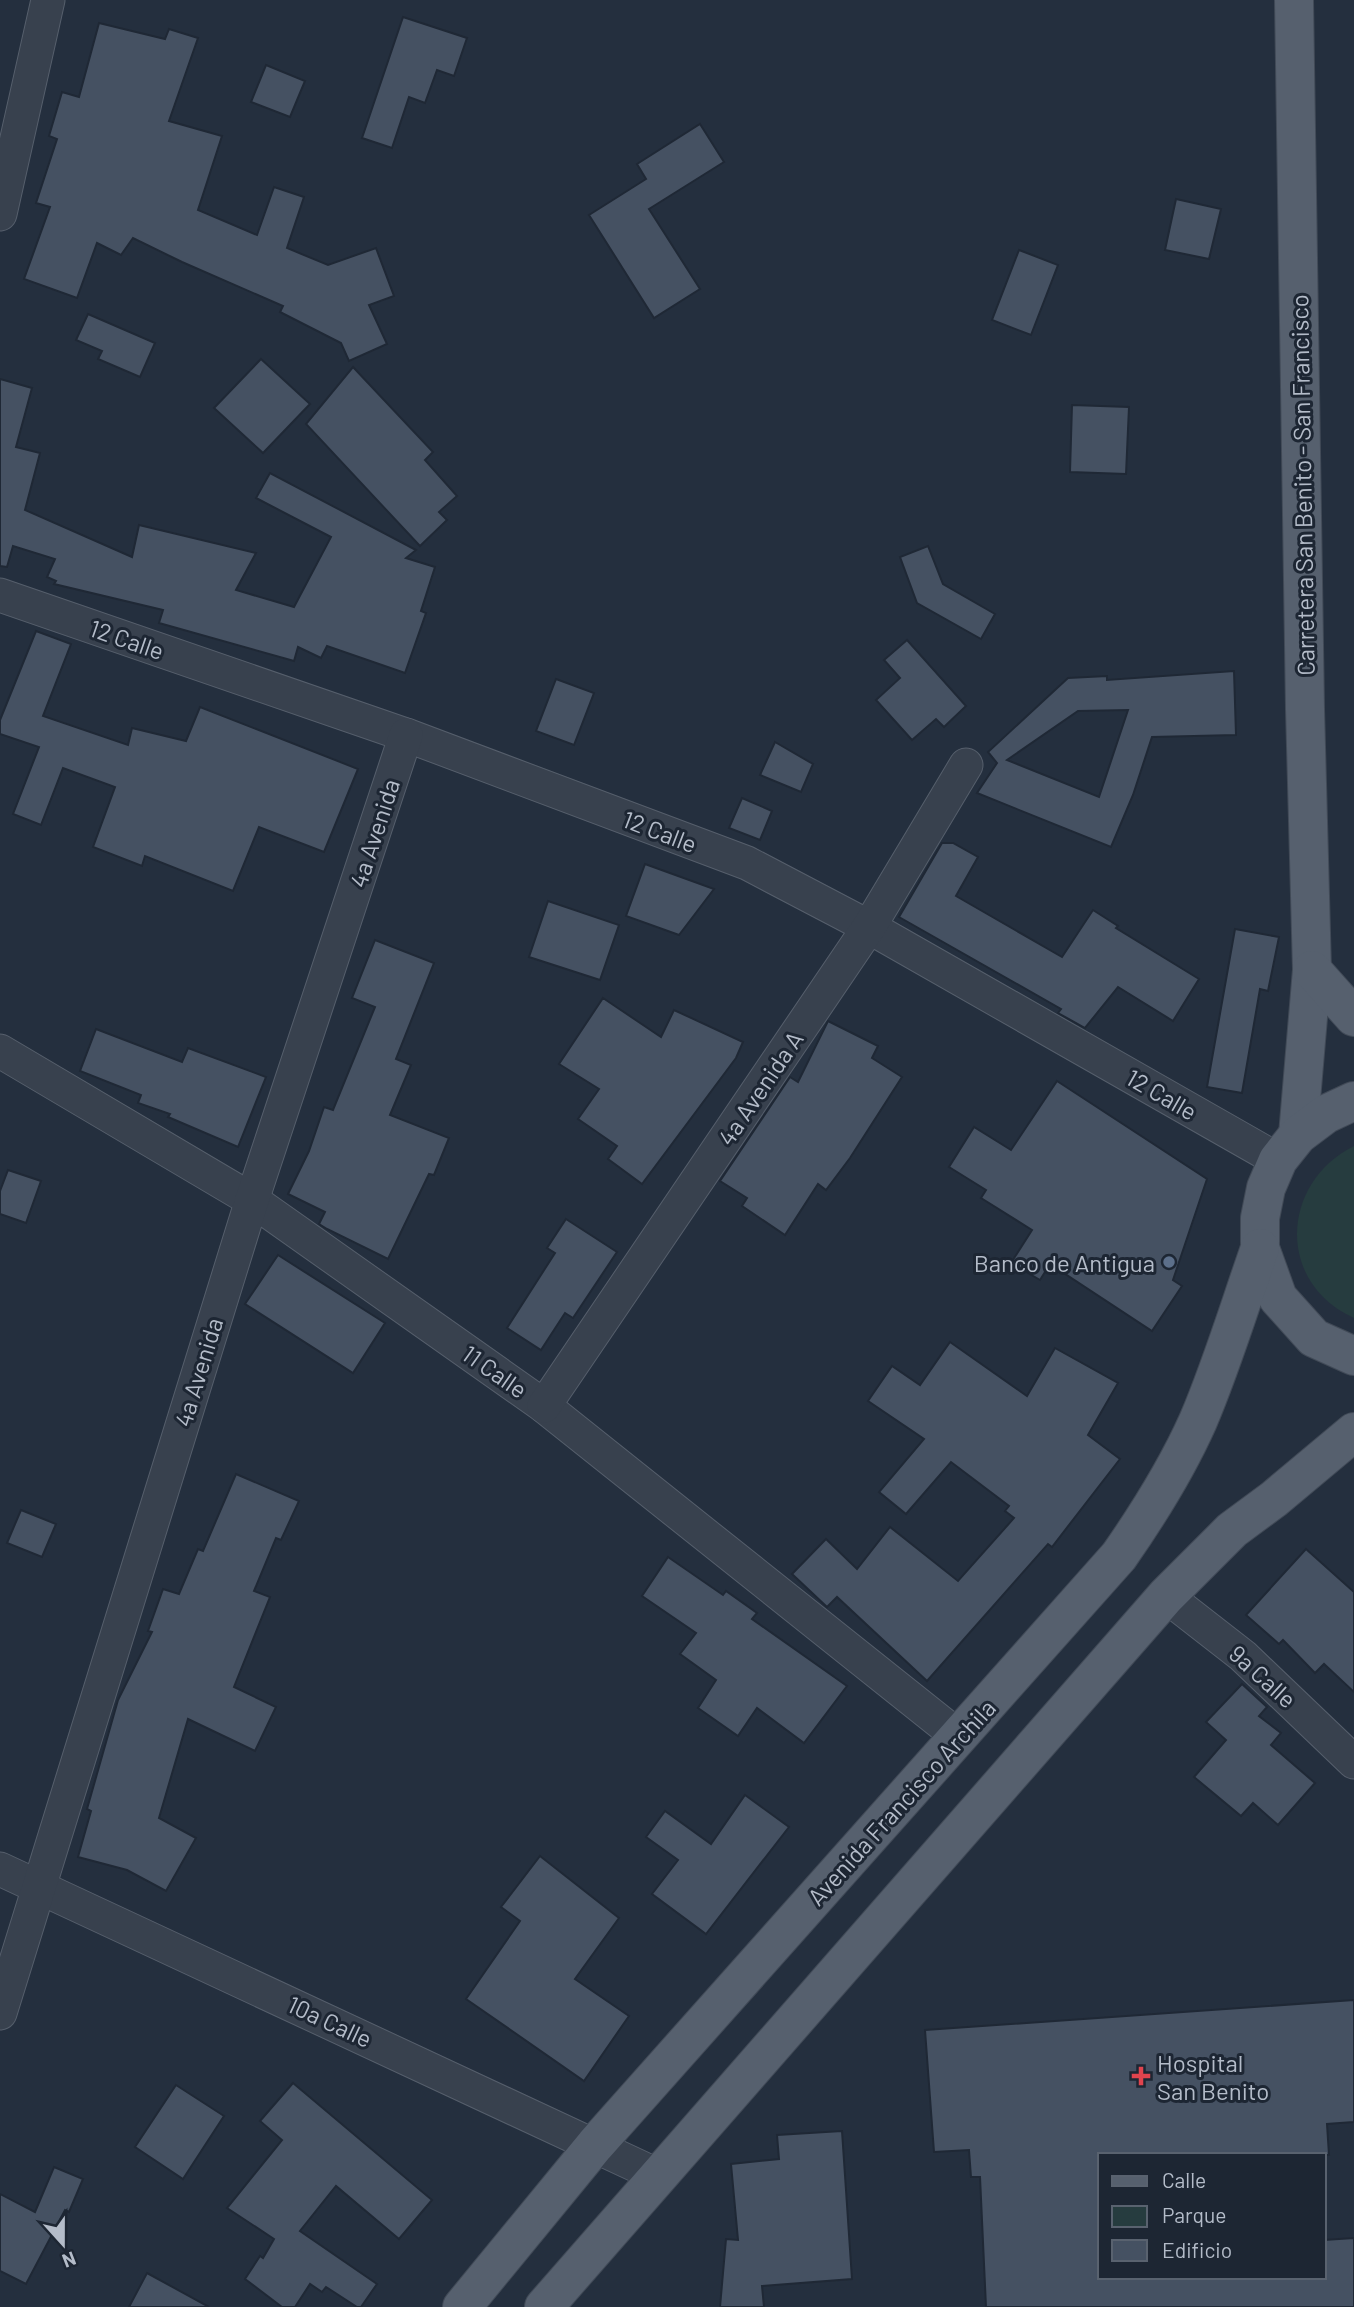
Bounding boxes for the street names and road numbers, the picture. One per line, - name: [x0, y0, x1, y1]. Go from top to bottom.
- street label: Carretera San Benito - San Francisco: [1284, 294, 1320, 676]
- street label: 12 Calle: [86, 613, 168, 665]
- street label: 4a Avenida: [343, 775, 405, 891]
- street label: 12 Calle: [619, 804, 701, 858]
- street label: 4a Avenida A: [711, 1025, 809, 1151]
- street label: 12 Calle: [1122, 1062, 1202, 1126]
- street label: 4a Avenida: [168, 1314, 228, 1430]
- street label: 11 Calle: [457, 1338, 533, 1404]
- street label: 9a Calle: [1224, 1638, 1302, 1714]
- street label: Avenida Francisco Archila: [801, 1693, 1001, 1911]
- street label: 10a Calle: [283, 1989, 377, 2053]

